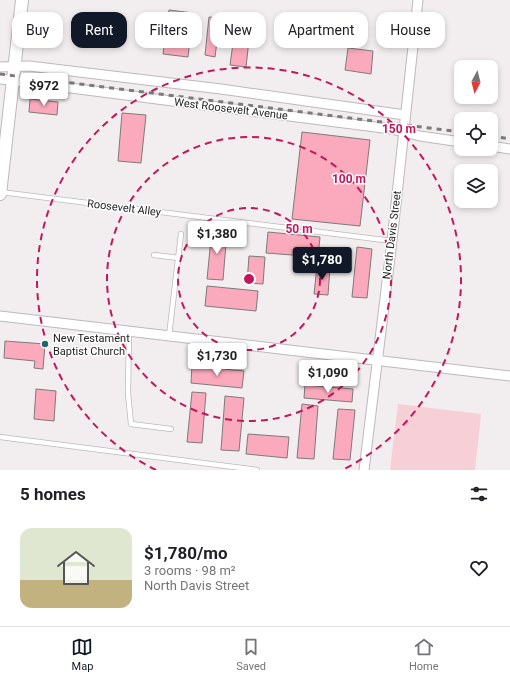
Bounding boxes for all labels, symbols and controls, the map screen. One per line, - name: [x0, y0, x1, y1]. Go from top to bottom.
- chip: Buy: [12, 12, 63, 48]
- chip: Rent: [71, 12, 127, 48]
- chip: Filters: [135, 12, 202, 48]
- chip: New: [210, 12, 266, 48]
- chip: Apartment: [274, 12, 368, 48]
- chip: House: [376, 12, 445, 48]
- north arrow: [454, 60, 498, 104]
- map controls: [454, 60, 498, 208]
- pin: $972: [20, 73, 68, 107]
- text: $972: [29, 78, 59, 93]
- street label: West Roosevelt Avenue: [174, 96, 289, 122]
- button: locate: [454, 112, 498, 156]
- text: 150 m: [382, 122, 416, 136]
- button: layers: [454, 164, 498, 208]
- text: 100 m: [332, 172, 366, 186]
- street label: North Davis Street: [380, 190, 404, 280]
- street label: Roosevelt Alley: [86, 197, 162, 219]
- pin: $1,380: [184, 221, 250, 255]
- text: 50 m: [285, 222, 313, 236]
- text: $1,380: [197, 226, 237, 241]
- pin: $1,780: [289, 247, 355, 281]
- text: $1,780: [302, 252, 342, 267]
- centre of rings: [242, 272, 256, 286]
- place label: New Testament Baptist Church: [53, 332, 130, 358]
- marker: New Testament Baptist Church: [40, 339, 50, 349]
- pin: $1,730: [184, 343, 250, 377]
- text: $1,730: [197, 348, 237, 363]
- pin: $1,090: [295, 360, 361, 394]
- text: $1,090: [308, 365, 348, 380]
- icon: filters: [468, 483, 490, 505]
- text: 5 homes: [20, 484, 86, 504]
- text: $1,780/mo: [144, 543, 228, 563]
- icon: home: [52, 544, 100, 592]
- icon: heart: [468, 557, 490, 579]
- text: 3 rooms · 98 m²: [144, 563, 236, 578]
- text: North Davis Street: [144, 578, 249, 593]
- tab: Map: [71, 636, 93, 673]
- tab: Saved: [236, 636, 266, 673]
- tab: Home: [409, 636, 439, 673]

